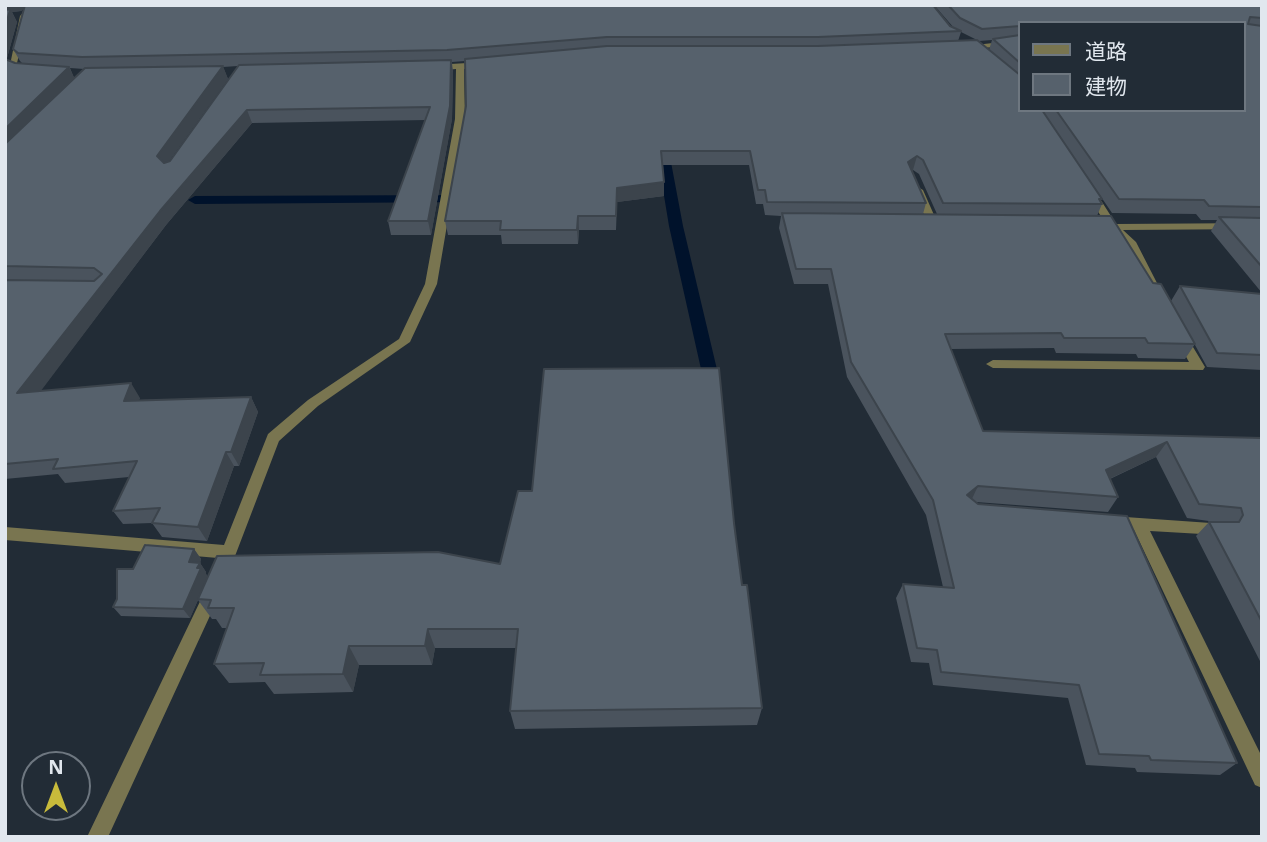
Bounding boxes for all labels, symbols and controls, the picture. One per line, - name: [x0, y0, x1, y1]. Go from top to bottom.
- legend: [1018, 21, 1246, 112]
- text: 道路: [1085, 37, 1127, 65]
- text: 建物: [1085, 72, 1127, 100]
- north arrow: [21, 751, 91, 821]
- text: N: [48, 754, 64, 780]

